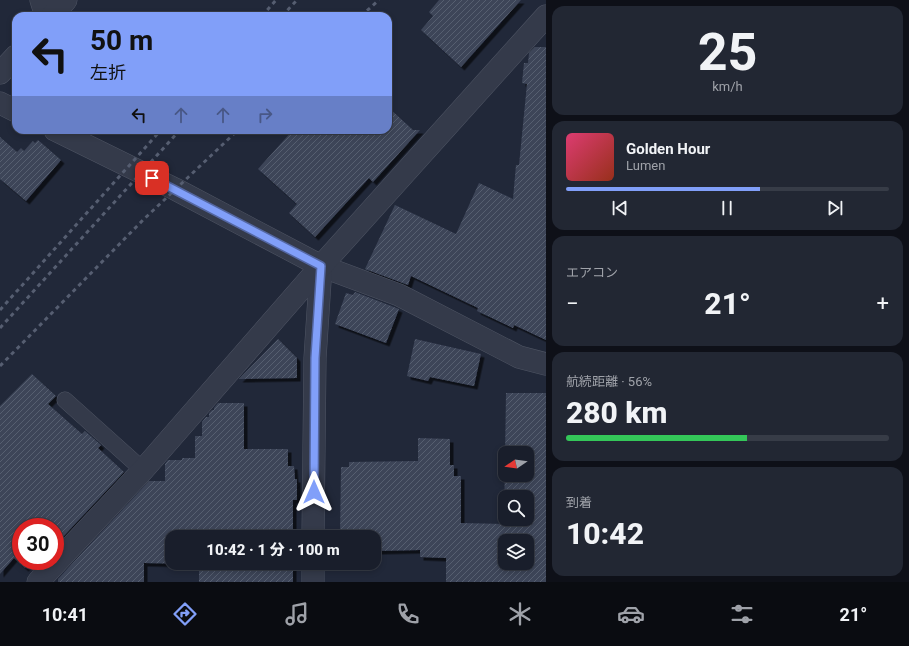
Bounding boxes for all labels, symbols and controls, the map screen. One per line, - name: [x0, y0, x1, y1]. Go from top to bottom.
- text: 25: [698, 22, 757, 83]
- text: 50 m: [90, 24, 153, 57]
- icon: left: [24, 28, 76, 80]
- text: 左折: [90, 62, 126, 83]
- text: km/h: [712, 79, 743, 94]
- icon: left: [128, 104, 150, 126]
- icon: ahead: [170, 104, 192, 126]
- icon: ahead: [212, 104, 234, 126]
- icon: right: [254, 104, 276, 126]
- text: Golden Hour: [626, 140, 710, 158]
- text: Lumen: [626, 158, 665, 173]
- pin: [135, 161, 169, 195]
- icon: arrive: [141, 167, 163, 189]
- icon: previous: [609, 197, 631, 219]
- icon: pause: [716, 197, 738, 219]
- icon: next: [824, 197, 846, 219]
- text: エアコン: [566, 265, 618, 280]
- text: 21°: [704, 286, 751, 321]
- text: −: [566, 291, 579, 316]
- text: +: [877, 291, 889, 316]
- text: 航続距離 · 56%: [566, 374, 652, 389]
- text: 280 km: [566, 395, 668, 430]
- north arrow: [498, 446, 534, 482]
- map controls: [498, 446, 534, 570]
- position arrow: [293, 471, 335, 513]
- button: search: [498, 490, 534, 526]
- text: 到着: [566, 495, 592, 510]
- text: 10:42: [566, 516, 644, 551]
- speed limit sign: 30: [12, 518, 64, 570]
- button: layers: [498, 534, 534, 570]
- text: 10:42 · 1 分 · 100 m: [206, 541, 340, 559]
- icon: directions: [171, 600, 199, 628]
- icon: music: [283, 600, 311, 628]
- icon: phone: [394, 600, 422, 628]
- icon: climate: [506, 600, 534, 628]
- icon: car: [617, 600, 645, 628]
- icon: filters: [728, 600, 756, 628]
- text: 10:41: [42, 604, 88, 625]
- text: 21°: [840, 604, 867, 625]

